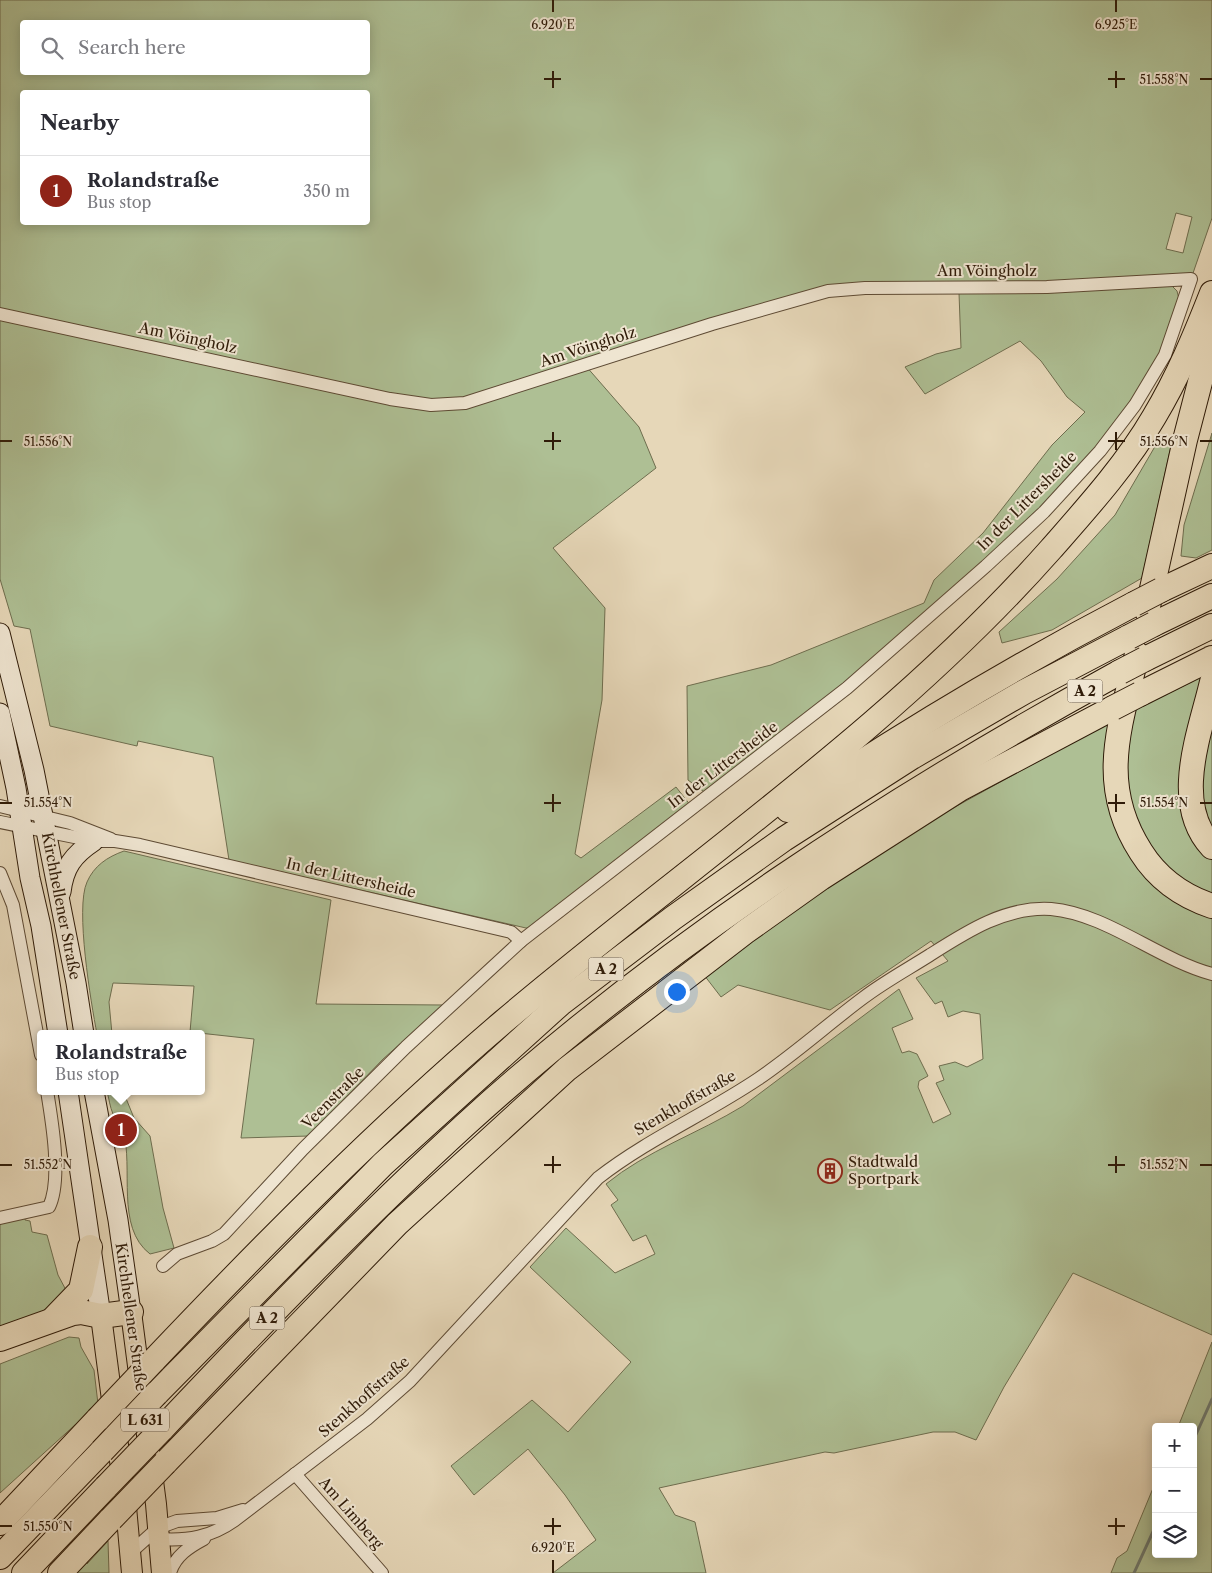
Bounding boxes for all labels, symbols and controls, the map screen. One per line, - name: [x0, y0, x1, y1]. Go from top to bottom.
- text: 6.920°E: [531, 17, 575, 32]
- text: 6.925°E: [1095, 17, 1137, 32]
- search box: [20, 20, 370, 75]
- icon: search: [38, 34, 66, 62]
- text: Search here: [78, 36, 186, 59]
- text: 51.558°N: [1140, 72, 1188, 87]
- text: Nearby: [40, 110, 119, 135]
- text: Rolandstraße: [87, 169, 219, 192]
- text: 1: [52, 181, 60, 201]
- text: 350 m: [303, 181, 350, 201]
- text: Bus stop: [87, 192, 151, 212]
- street label: Am Vöingholz: [936, 261, 1037, 280]
- street label: Am Vöingholz: [136, 318, 239, 357]
- street label: Am Vöingholz: [536, 322, 639, 371]
- text: 51.556°N: [24, 434, 72, 449]
- text: 51.556°N: [1140, 434, 1188, 449]
- street label: In der Littersheide: [973, 447, 1080, 554]
- road number: A 2: [1068, 679, 1102, 702]
- street label: In der Littersheide: [664, 717, 781, 812]
- text: 51.554°N: [24, 795, 72, 810]
- text: 51.554°N: [1140, 795, 1188, 810]
- street label: Kirchhellener Straße: [38, 831, 85, 981]
- street label: In der Littersheide: [284, 853, 418, 902]
- road number: A 2: [588, 958, 624, 981]
- your location: [664, 979, 690, 1005]
- popup: [37, 1030, 205, 1095]
- text: Rolandstraße: [55, 1041, 187, 1064]
- street label: Veenstraße: [297, 1062, 368, 1134]
- text: Bus stop: [55, 1064, 119, 1084]
- street label: Stenkhoffstraße: [630, 1066, 739, 1139]
- pin: 1: [105, 1111, 137, 1149]
- place label: Stadtwald Sportpark: [848, 1152, 920, 1188]
- text: 51.552°N: [24, 1157, 72, 1172]
- text: 51.552°N: [1140, 1157, 1188, 1172]
- building icon: Stadtwald Sportpark: [817, 1158, 843, 1184]
- street label: Kirchhellener Straße: [112, 1241, 151, 1392]
- road number: A 2: [250, 1306, 284, 1330]
- street label: Stenkhoffstraße: [314, 1352, 413, 1441]
- road number: L 631: [121, 1408, 169, 1432]
- map controls: [1152, 1423, 1197, 1558]
- button: +: [1152, 1423, 1197, 1468]
- button: −: [1152, 1468, 1197, 1513]
- street label: Am Limberg: [314, 1472, 388, 1553]
- button: layers: [1152, 1513, 1197, 1558]
- text: 51.550°N: [23, 1519, 73, 1534]
- text: 6.920°E: [531, 1540, 575, 1555]

